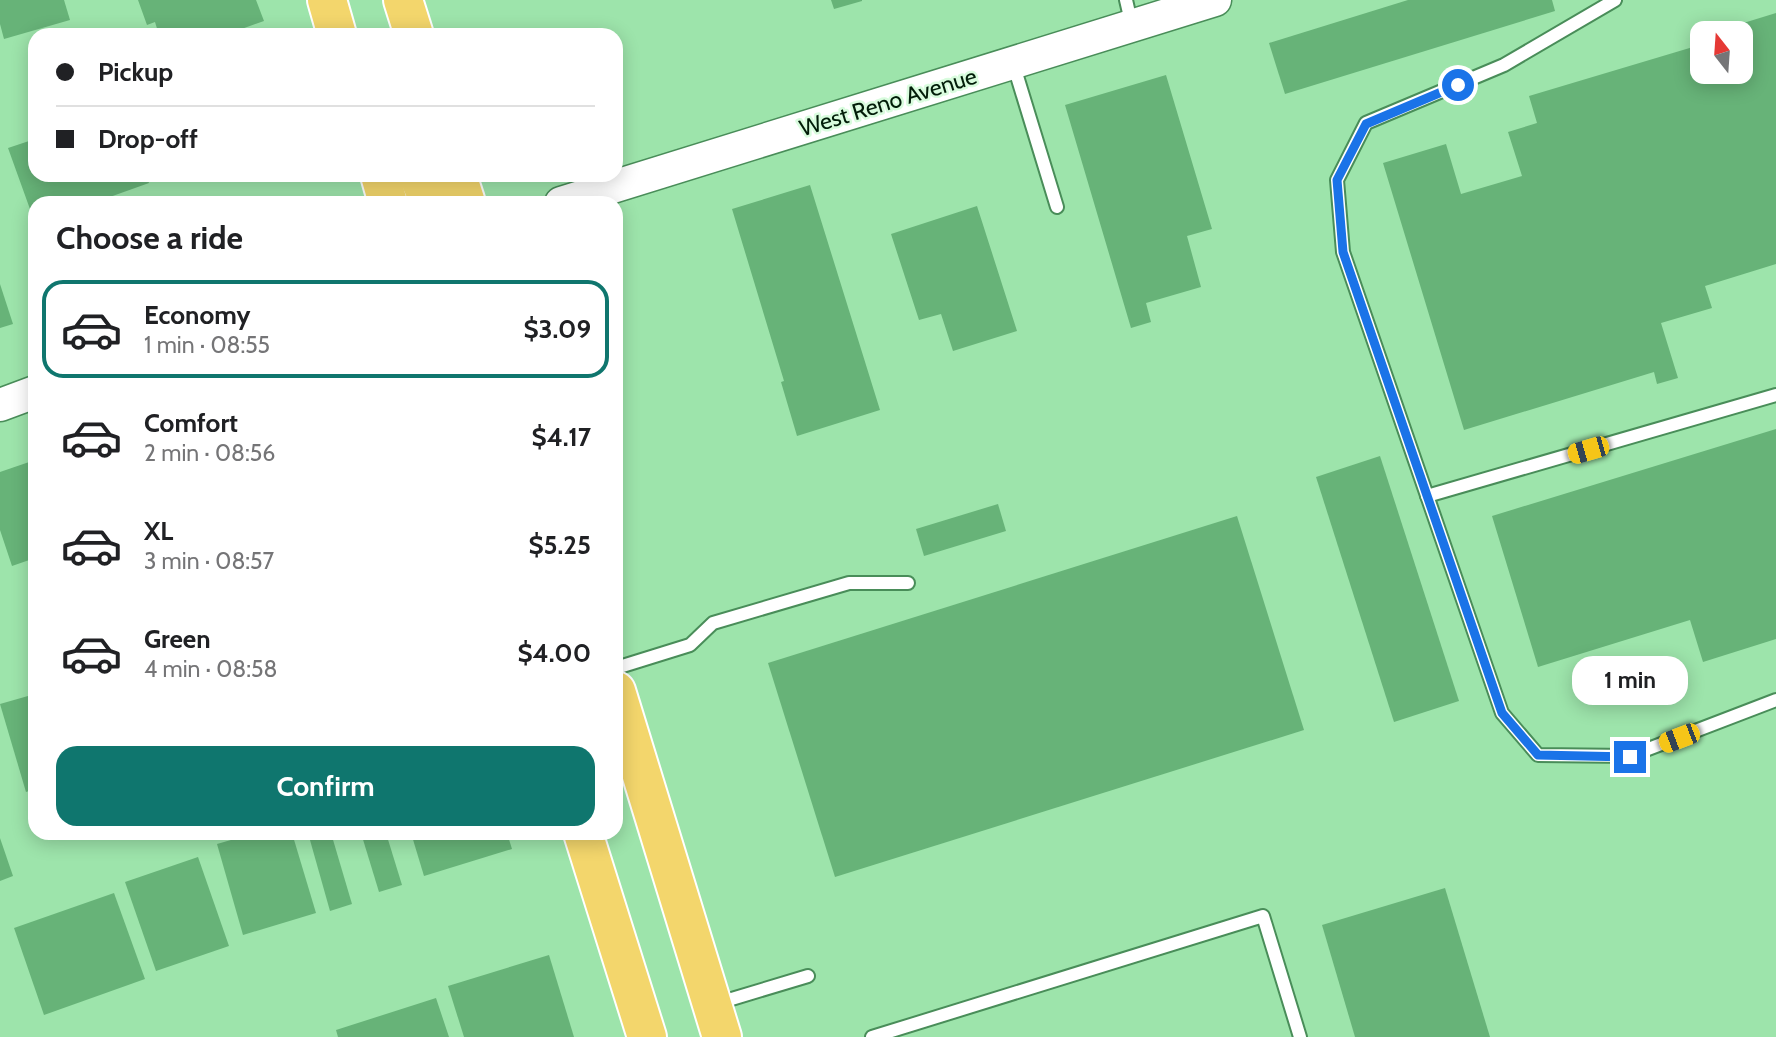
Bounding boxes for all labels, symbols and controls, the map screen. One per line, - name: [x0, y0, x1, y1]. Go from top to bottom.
- north arrow: [1690, 21, 1754, 84]
- map controls: [1690, 21, 1753, 84]
- text: Pickup: [98, 56, 173, 88]
- street label: West Reno Avenue: [796, 62, 980, 142]
- route start: [1442, 69, 1474, 101]
- text: Drop-off: [98, 123, 198, 155]
- text: Choose a ride: [56, 218, 243, 257]
- icon: car: [60, 298, 123, 361]
- text: Economy: [144, 299, 250, 331]
- text: $3.09: [523, 313, 591, 345]
- text: 1 min · 08:55: [144, 331, 270, 359]
- icon: car: [60, 406, 123, 469]
- text: Comfort: [144, 407, 238, 439]
- text: $4.17: [532, 421, 591, 453]
- car: [1565, 434, 1612, 466]
- text: 2 min · 08:56: [144, 439, 275, 467]
- icon: car: [60, 514, 123, 577]
- text: XL: [144, 515, 173, 547]
- text: $5.25: [528, 529, 591, 561]
- text: 3 min · 08:57: [144, 547, 274, 575]
- icon: car: [60, 622, 123, 685]
- text: Green: [144, 623, 211, 655]
- text: $4.00: [518, 637, 591, 669]
- text: 4 min · 08:58: [144, 655, 277, 683]
- callout: 1 min: [1572, 656, 1688, 704]
- text: 1 min: [1604, 666, 1656, 694]
- car: [1656, 721, 1703, 755]
- route end: [1614, 741, 1646, 773]
- button: Confirm: [56, 746, 595, 826]

